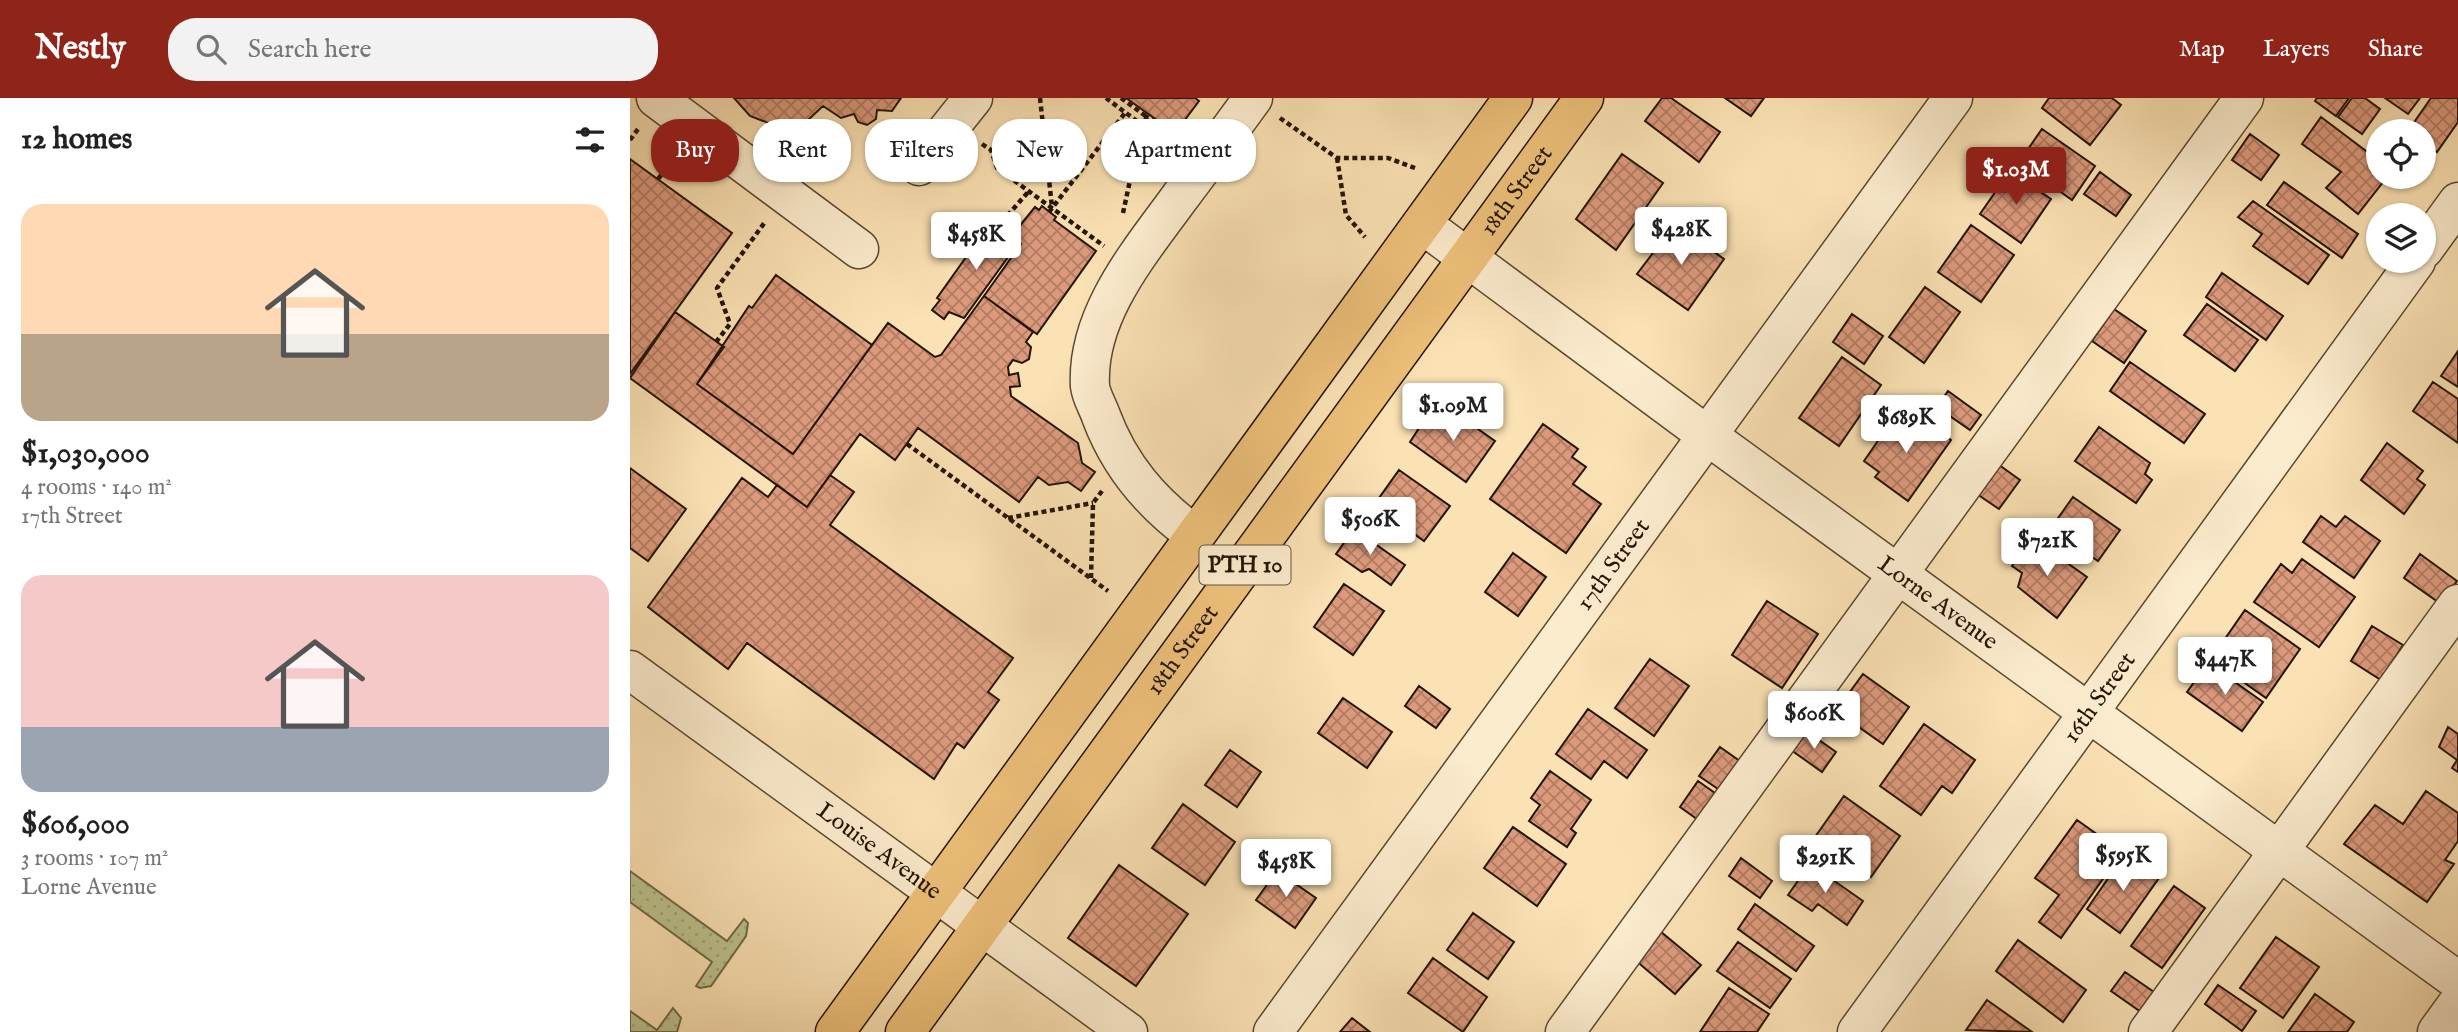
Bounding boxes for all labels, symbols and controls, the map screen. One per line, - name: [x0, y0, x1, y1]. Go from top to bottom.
- search box: [168, 18, 658, 81]
- text: Nestly: [35, 28, 126, 70]
- icon: search: [192, 30, 230, 68]
- text: Search here: [248, 33, 372, 66]
- text: Map: [2179, 34, 2225, 65]
- text: Layers: [2263, 34, 2330, 65]
- text: Share: [2368, 34, 2423, 65]
- chip: Buy: [651, 119, 739, 182]
- chip: Rent: [753, 119, 851, 182]
- chip: Filters: [865, 119, 978, 182]
- chip: New: [992, 119, 1087, 182]
- chip: Apartment: [1101, 119, 1256, 182]
- map controls: [2366, 119, 2436, 273]
- button: locate: [2366, 119, 2436, 189]
- text: 12 homes: [21, 121, 132, 159]
- icon: filters: [571, 121, 609, 159]
- street label: 18th Street: [1473, 139, 1560, 242]
- pin: $1.03M: [1959, 148, 2073, 207]
- text: $1.03M: [1982, 155, 2050, 184]
- button: layers: [2366, 203, 2436, 273]
- pin: $428K: [1632, 208, 1730, 267]
- pin: $458K: [927, 212, 1025, 272]
- text: $428K: [1651, 215, 1711, 244]
- text: $458K: [947, 220, 1005, 249]
- icon: home: [252, 250, 378, 376]
- pin: $1.09M: [1396, 384, 1510, 443]
- text: $1.09M: [1418, 391, 1488, 420]
- pin: $689K: [1857, 396, 1955, 455]
- text: $689K: [1877, 403, 1935, 432]
- text: $1,030,000: [21, 435, 150, 473]
- text: 4 rooms · 140 m²: [21, 473, 172, 502]
- pin: $506K: [1321, 498, 1419, 557]
- text: 17th Street: [21, 502, 123, 531]
- text: $506K: [1341, 505, 1399, 534]
- street label: 17th Street: [1569, 513, 1657, 617]
- pin: $721K: [1998, 518, 2096, 578]
- text: $721K: [2017, 526, 2077, 555]
- road number: PTH 10: [1200, 545, 1290, 584]
- street label: Lorne Avenue: [1871, 549, 2004, 657]
- street label: 18th Street: [1139, 599, 1226, 702]
- icon: home: [252, 621, 378, 747]
- pin: $447K: [2176, 638, 2274, 697]
- text: $447K: [2194, 645, 2256, 674]
- street label: 16th Street: [2056, 646, 2143, 749]
- pin: $606K: [1765, 692, 1863, 751]
- text: $606K: [1784, 699, 1844, 728]
- street label: Louise Avenue: [811, 795, 948, 907]
- text: $606,000: [21, 806, 130, 844]
- pin: $595K: [2074, 834, 2172, 893]
- pin: $291K: [1776, 836, 1874, 895]
- pin: $458K: [1237, 840, 1335, 899]
- text: $595K: [2095, 841, 2151, 870]
- text: $291K: [1796, 843, 1854, 872]
- text: 3 rooms · 107 m²: [21, 844, 169, 873]
- text: $458K: [1257, 847, 1315, 876]
- text: Lorne Avenue: [21, 873, 156, 902]

